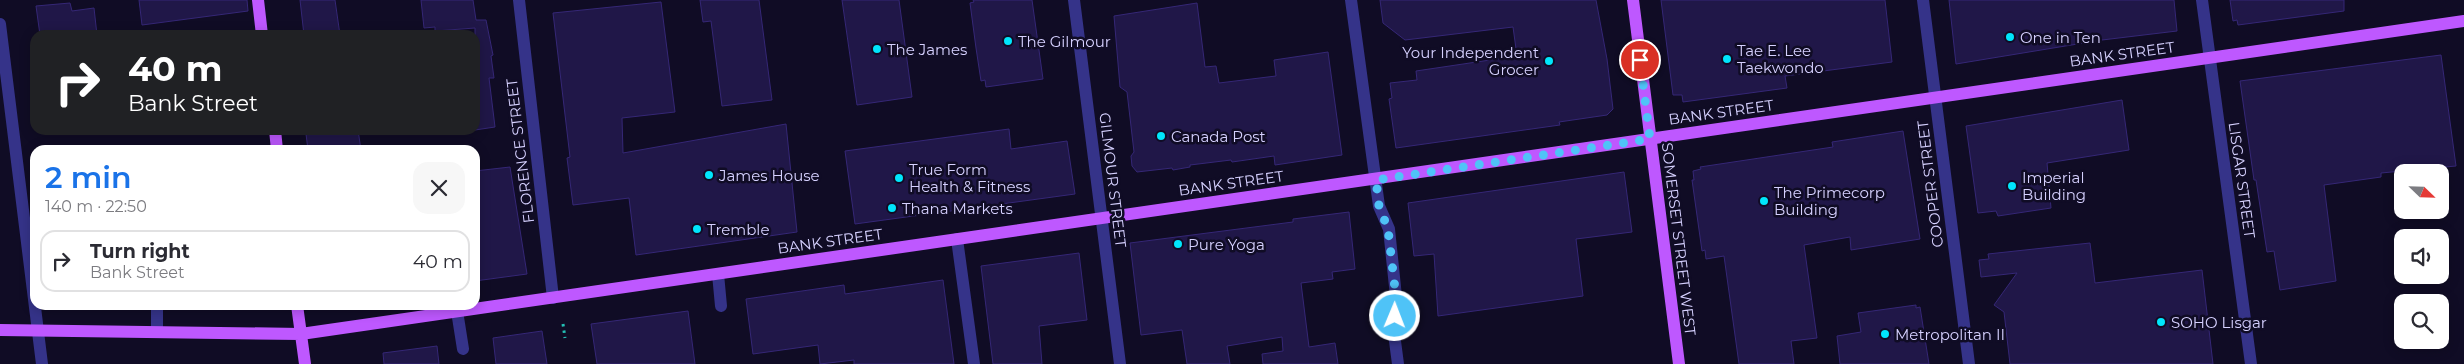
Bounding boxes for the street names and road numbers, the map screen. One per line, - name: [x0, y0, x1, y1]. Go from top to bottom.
- street label: BANK STREET: [2068, 37, 2176, 71]
- street label: FLORENCE STREET: [502, 77, 538, 224]
- street label: BANK STREET: [1667, 95, 1775, 129]
- street label: GILMOUR STREET: [1095, 111, 1131, 249]
- street label: COOPER STREET: [1913, 119, 1947, 249]
- street label: LISGAR STREET: [2224, 121, 2260, 240]
- street label: SOMERSET STREET WEST: [1658, 142, 1700, 337]
- street label: BANK STREET: [1177, 166, 1285, 200]
- street label: BANK STREET: [776, 224, 884, 258]

